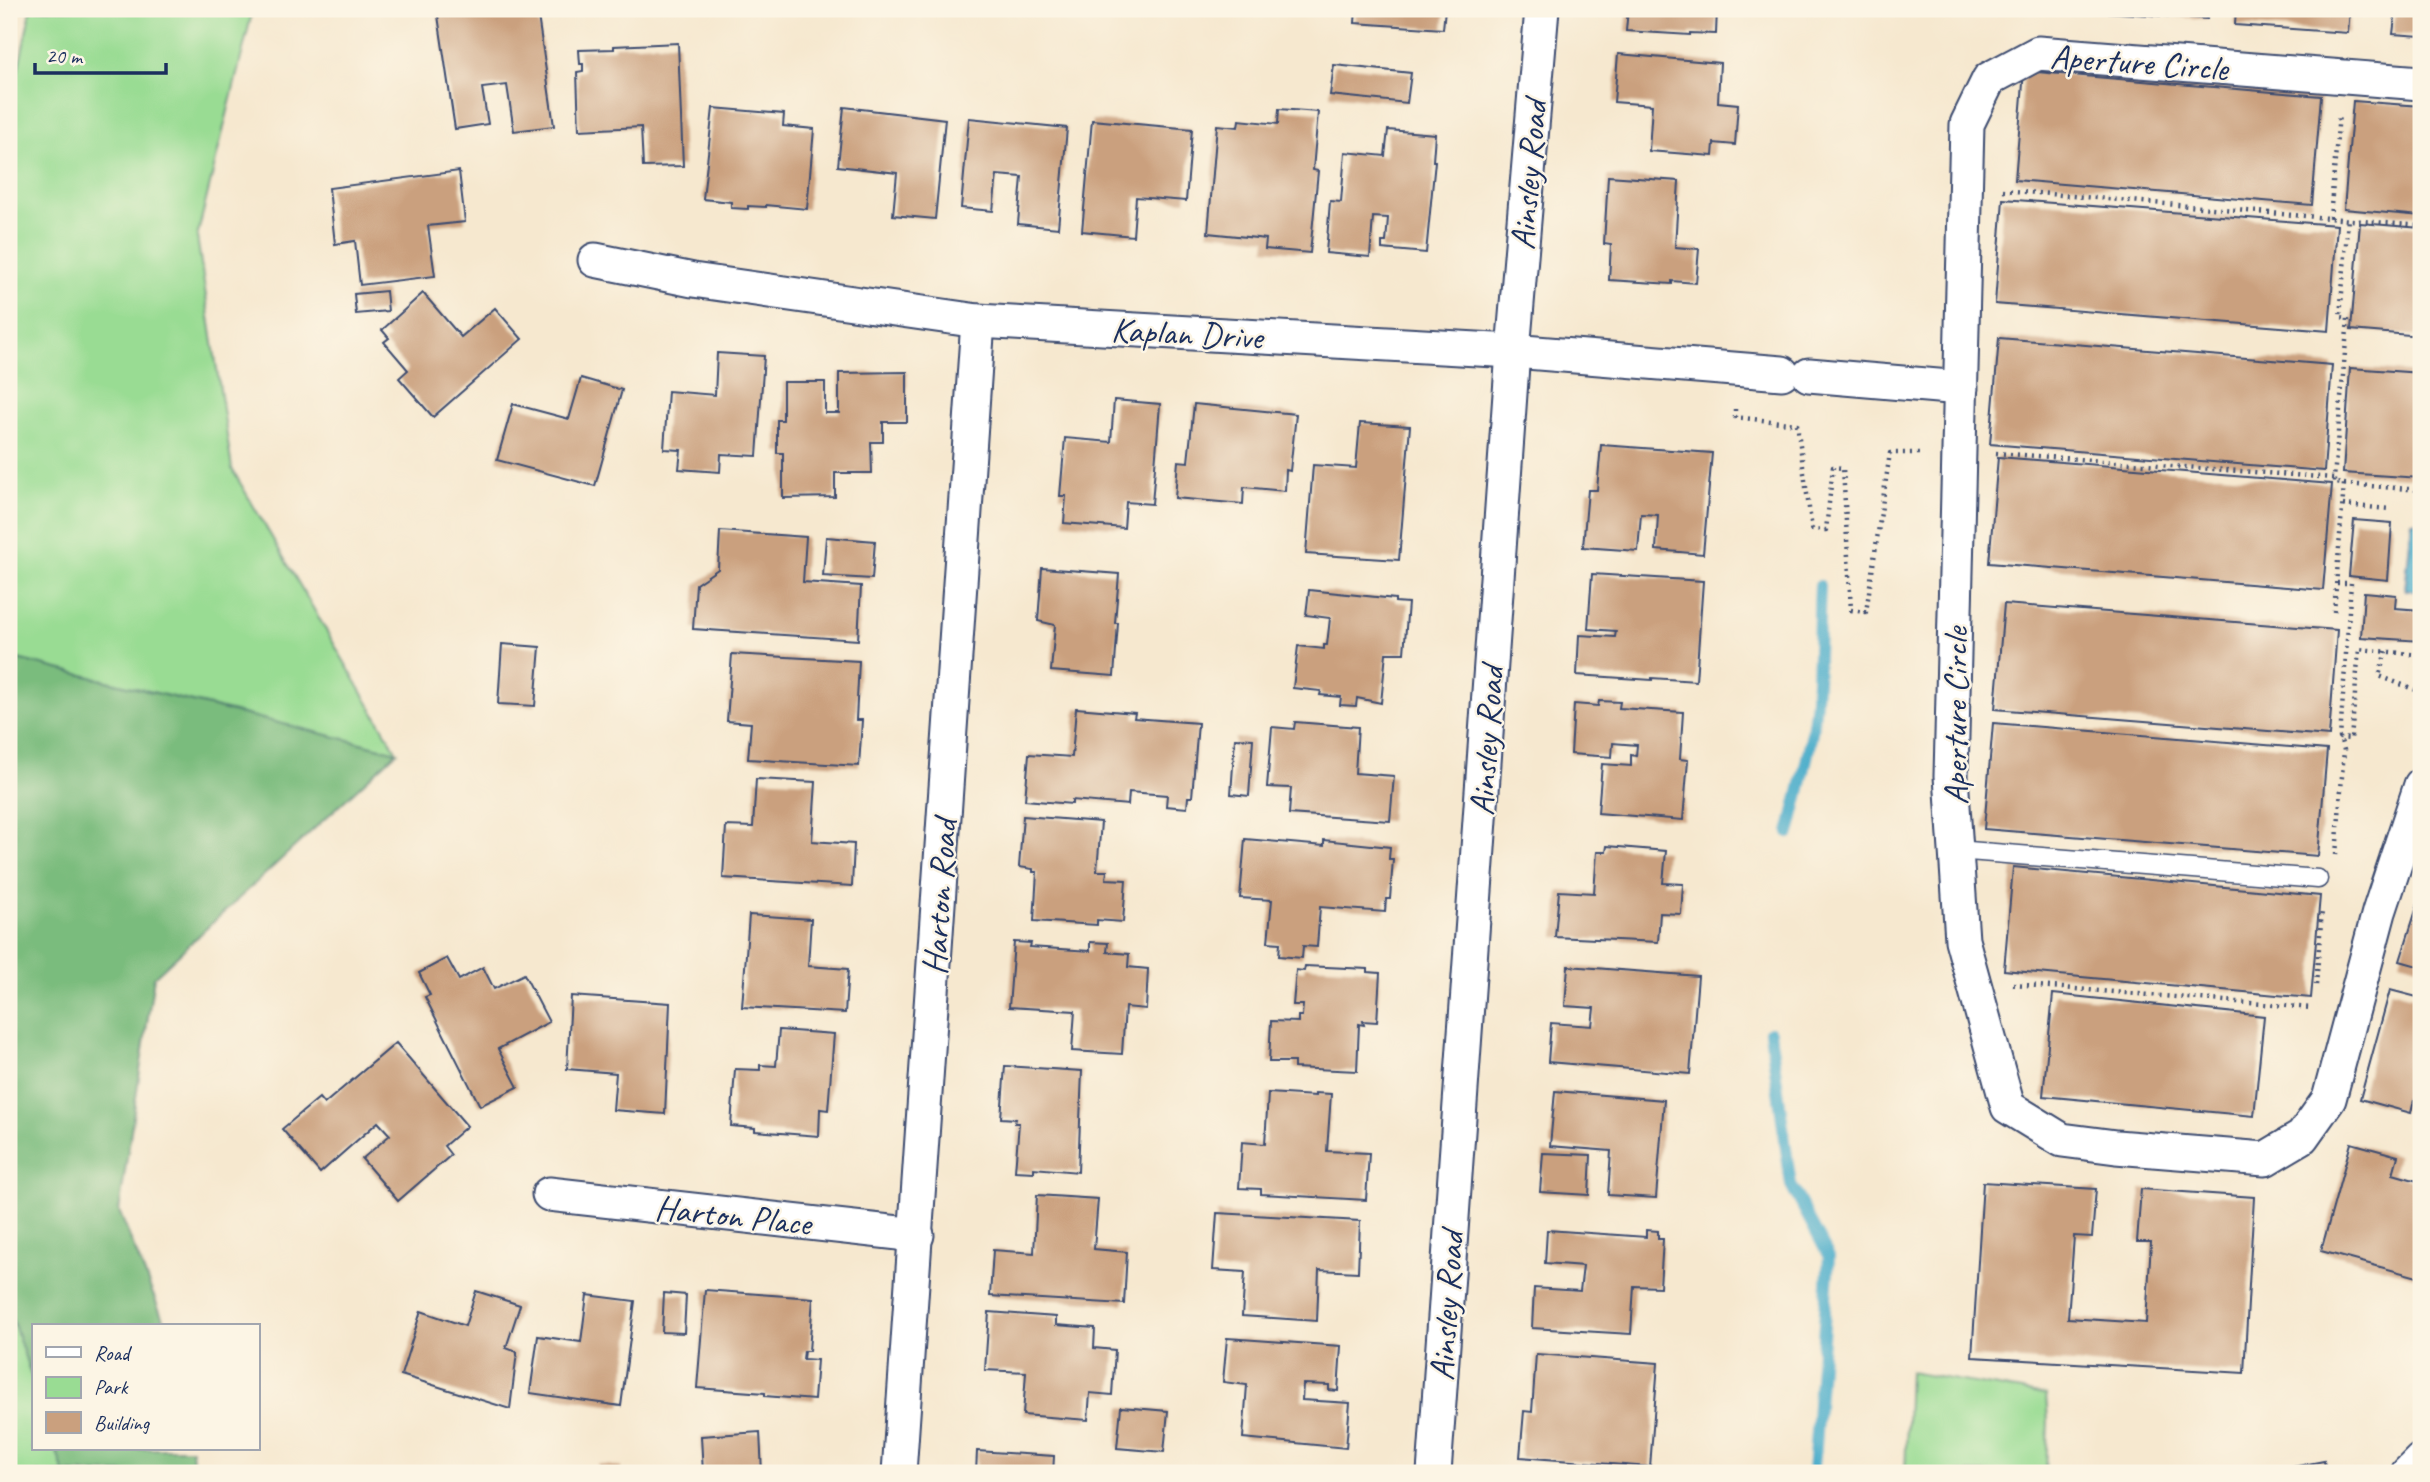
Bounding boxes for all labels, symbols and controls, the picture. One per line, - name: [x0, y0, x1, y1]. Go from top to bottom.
- scale bar: [35, 32, 166, 76]
- street label: Aperture Circle: [2049, 34, 2232, 91]
- text: 20 m: [46, 43, 84, 69]
- street label: Ainsley Road: [1500, 93, 1558, 251]
- street label: Kaplan Drive: [1110, 307, 1266, 360]
- street label: Aperture Circle: [1933, 624, 1978, 805]
- street label: Ainsley Road: [1459, 660, 1515, 817]
- street label: Harton Road: [912, 813, 968, 976]
- street label: Harton Place: [653, 1185, 816, 1246]
- street label: Ainsley Road: [1419, 1225, 1475, 1382]
- legend: [32, 1324, 259, 1450]
- text: Road: [94, 1340, 133, 1366]
- text: Park: [94, 1374, 129, 1400]
- text: Building: [94, 1410, 151, 1436]

